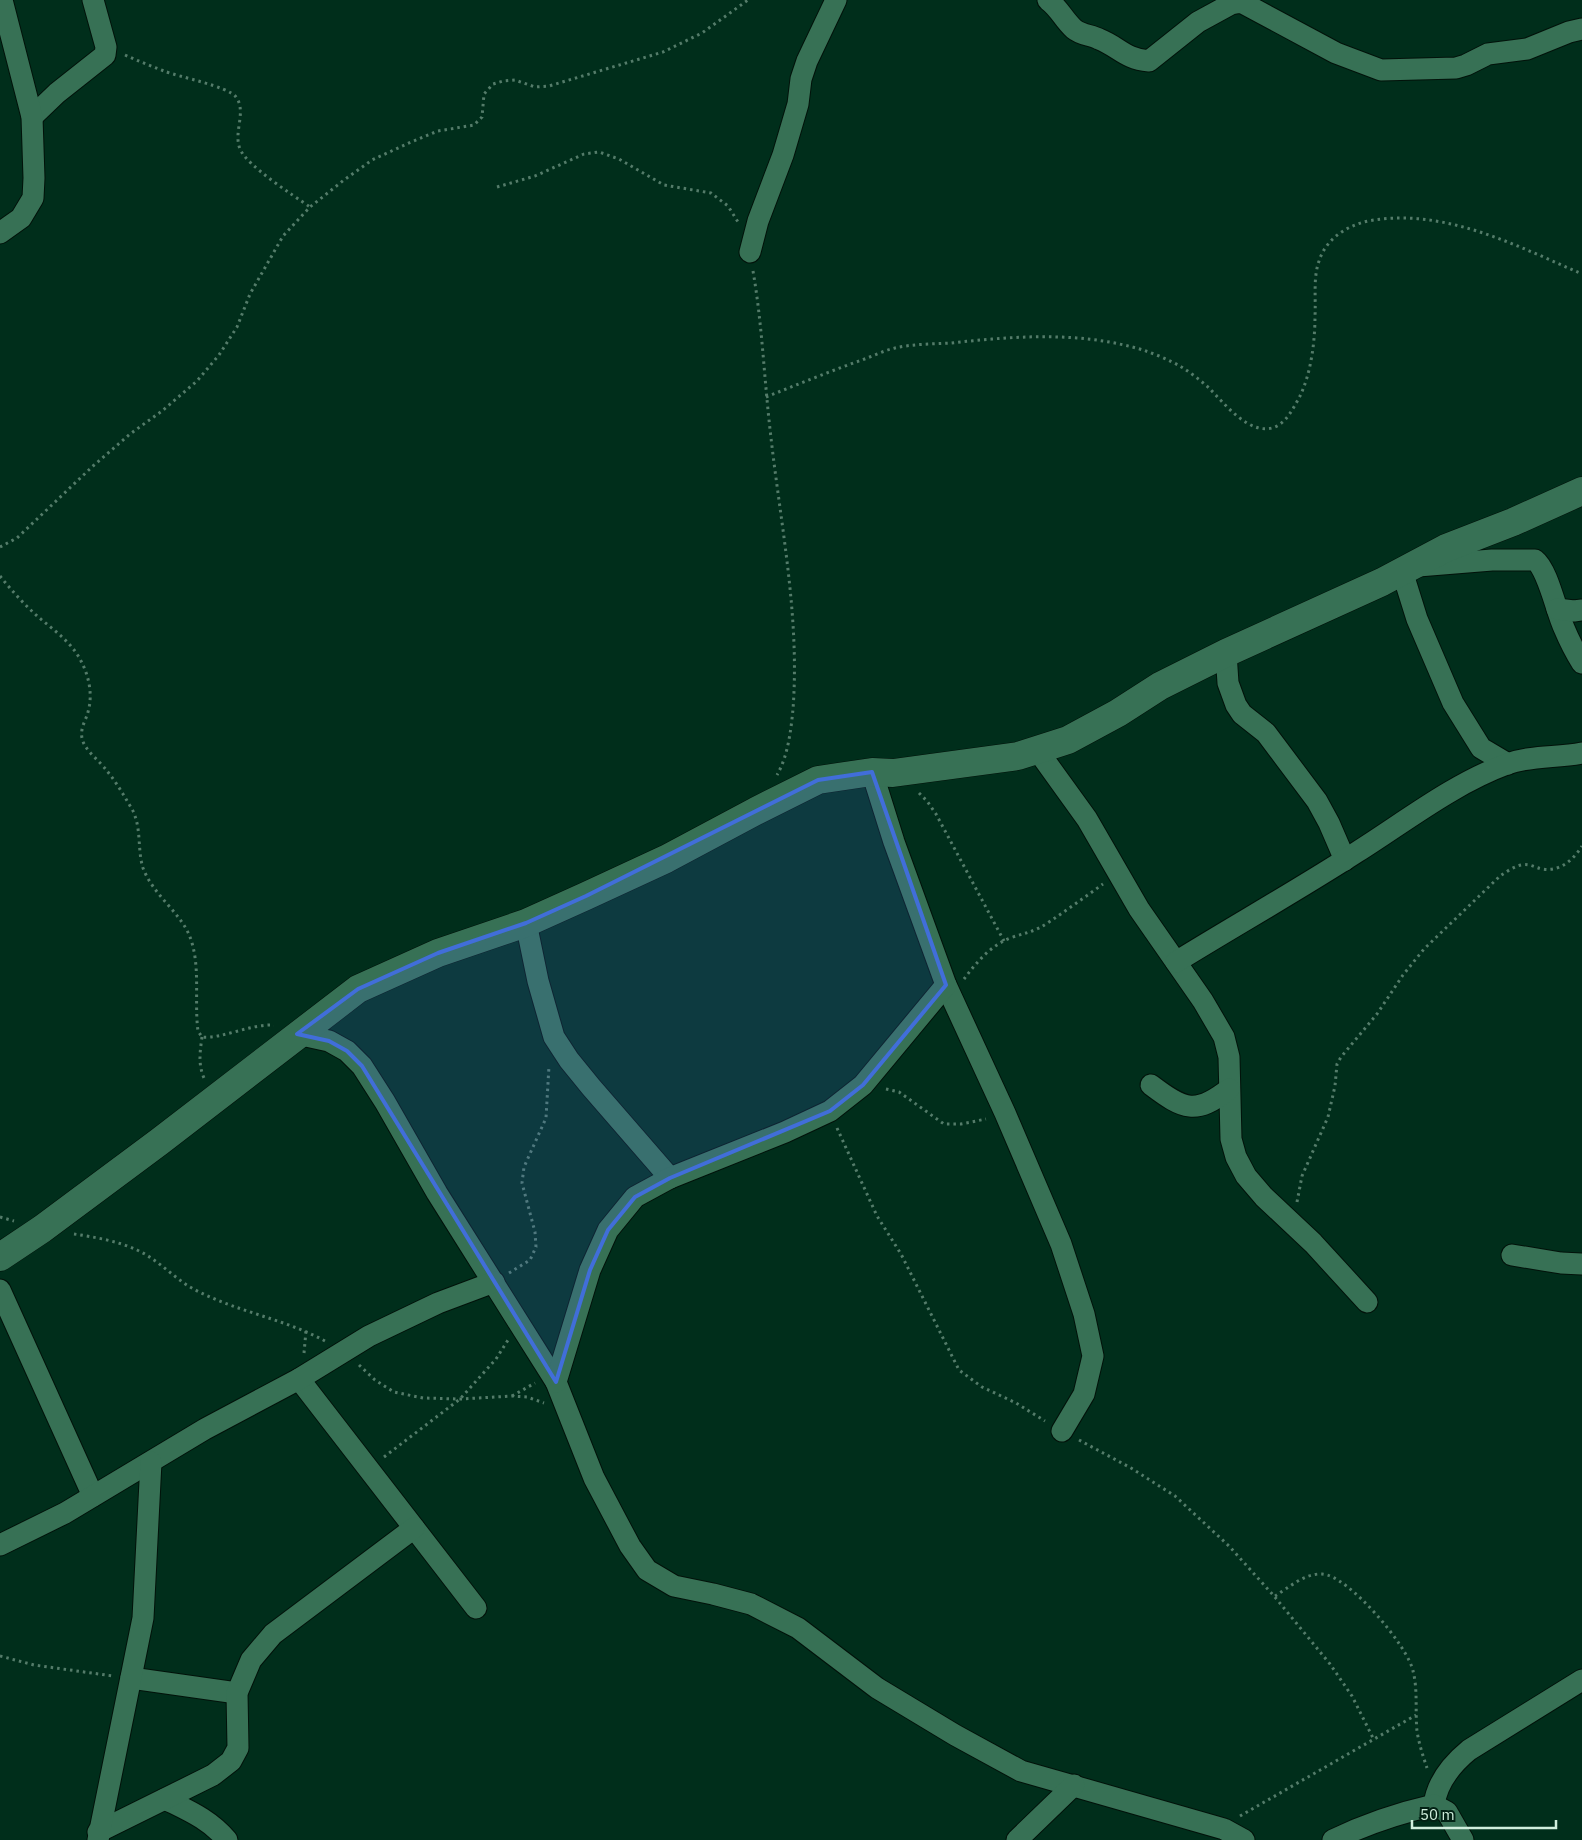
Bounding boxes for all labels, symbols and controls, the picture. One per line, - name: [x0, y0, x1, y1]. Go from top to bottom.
- scale bar: [1412, 1798, 1556, 1830]
- text: 50 m: [1420, 1805, 1455, 1824]

